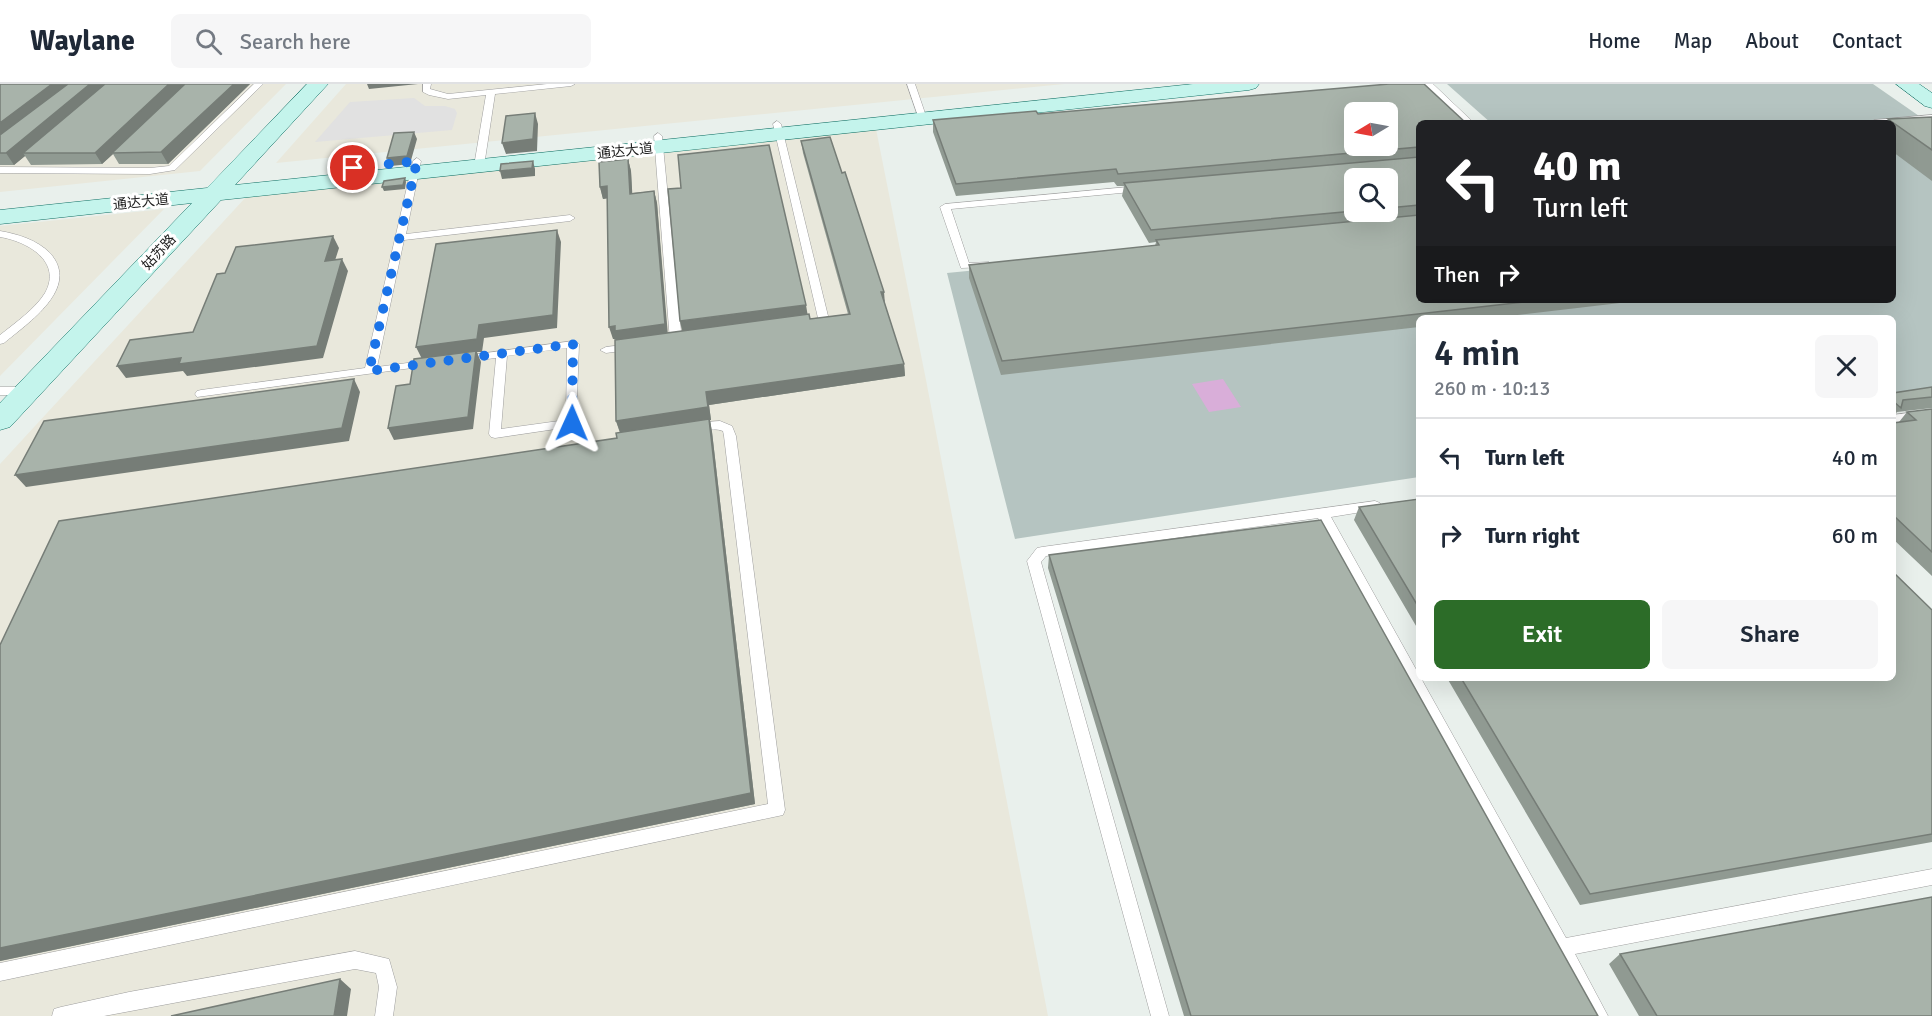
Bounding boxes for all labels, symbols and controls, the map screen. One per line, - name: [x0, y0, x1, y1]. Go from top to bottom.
- search box: [171, 14, 591, 68]
- text: Waylane: [30, 24, 135, 58]
- icon: search: [192, 25, 225, 58]
- text: Search here: [240, 28, 351, 55]
- text: Home: [1588, 28, 1641, 54]
- text: Map: [1674, 28, 1712, 54]
- text: About: [1745, 28, 1799, 54]
- text: Contact: [1832, 28, 1902, 54]
- north arrow: [1344, 102, 1398, 156]
- map controls: [1344, 102, 1398, 222]
- street label: 通达大道: [596, 140, 654, 162]
- text: 40 m: [1533, 141, 1622, 192]
- pin: [327, 142, 378, 193]
- icon: left: [1434, 144, 1512, 222]
- icon: arrive: [336, 151, 369, 184]
- button: search: [1344, 168, 1398, 222]
- street label: 通达大道: [112, 191, 170, 213]
- text: Turn left: [1533, 192, 1628, 225]
- street label: 姑苏路: [138, 231, 180, 273]
- icon: right: [1492, 258, 1525, 291]
- text: Then: [1434, 261, 1480, 288]
- text: 4 min: [1434, 331, 1520, 376]
- button: close: [1815, 335, 1878, 398]
- text: 260 m · 10:13: [1434, 376, 1550, 401]
- position arrow: [540, 391, 604, 455]
- icon: left: [1434, 441, 1467, 474]
- text: Turn left: [1485, 444, 1565, 471]
- text: 40 m: [1832, 444, 1878, 471]
- icon: right: [1434, 519, 1467, 552]
- text: Turn right: [1485, 522, 1580, 549]
- text: 60 m: [1832, 522, 1878, 549]
- button: Exit: [1434, 600, 1650, 669]
- button: Share: [1662, 600, 1878, 669]

